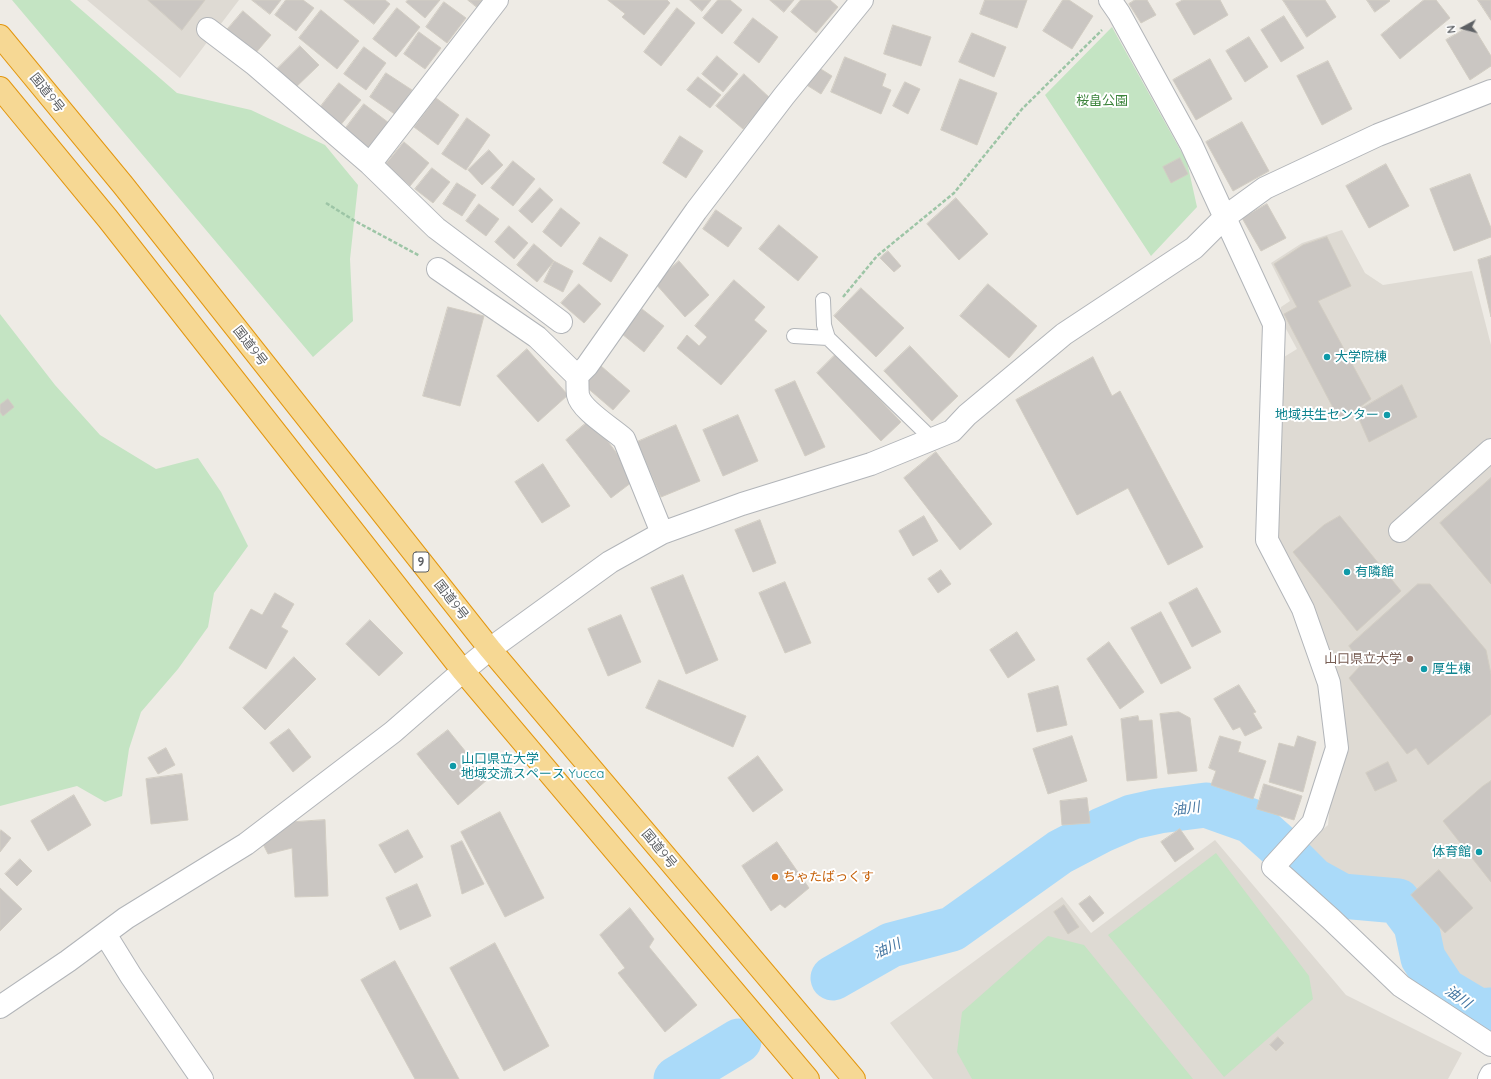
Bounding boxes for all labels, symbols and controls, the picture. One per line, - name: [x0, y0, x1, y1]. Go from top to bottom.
- north arrow: [1443, 8, 1483, 48]
- text: N: [1444, 25, 1459, 34]
- street label: 国道9号: [26, 70, 68, 116]
- park label: 桜畠公園: [1076, 93, 1128, 109]
- street label: 国道9号: [230, 323, 270, 369]
- place label: 大学院棟: [1335, 349, 1387, 365]
- marker: 大学院棟: [1322, 352, 1332, 362]
- place label: 地域共生センター: [1275, 407, 1379, 423]
- marker: 地域共生センター: [1382, 410, 1392, 420]
- road number: 9: [413, 552, 429, 572]
- place label: 有隣館: [1355, 564, 1394, 580]
- marker: 有隣館: [1342, 567, 1352, 577]
- street label: 国道9号: [431, 577, 471, 623]
- place label: 山口県立大学: [1324, 651, 1402, 667]
- marker: 山口県立大学: [1405, 654, 1415, 664]
- place label: 厚生棟: [1432, 661, 1471, 677]
- marker: 厚生棟: [1419, 664, 1429, 674]
- place label: 山口県立大学 地域交流スペース Yucca: [461, 751, 604, 782]
- marker: 山口県立大学 地域交流スペース Yucca: [448, 761, 458, 771]
- water label: 油川: [1171, 799, 1201, 819]
- street label: 国道9号: [638, 826, 680, 872]
- place label: 体育館: [1432, 844, 1471, 860]
- marker: 体育館: [1474, 847, 1484, 857]
- place label: ちゃたばっくす: [783, 869, 874, 885]
- marker: ちゃたばっくす: [770, 872, 780, 882]
- water label: 油川: [871, 936, 903, 962]
- water label: 油川: [1442, 982, 1474, 1012]

